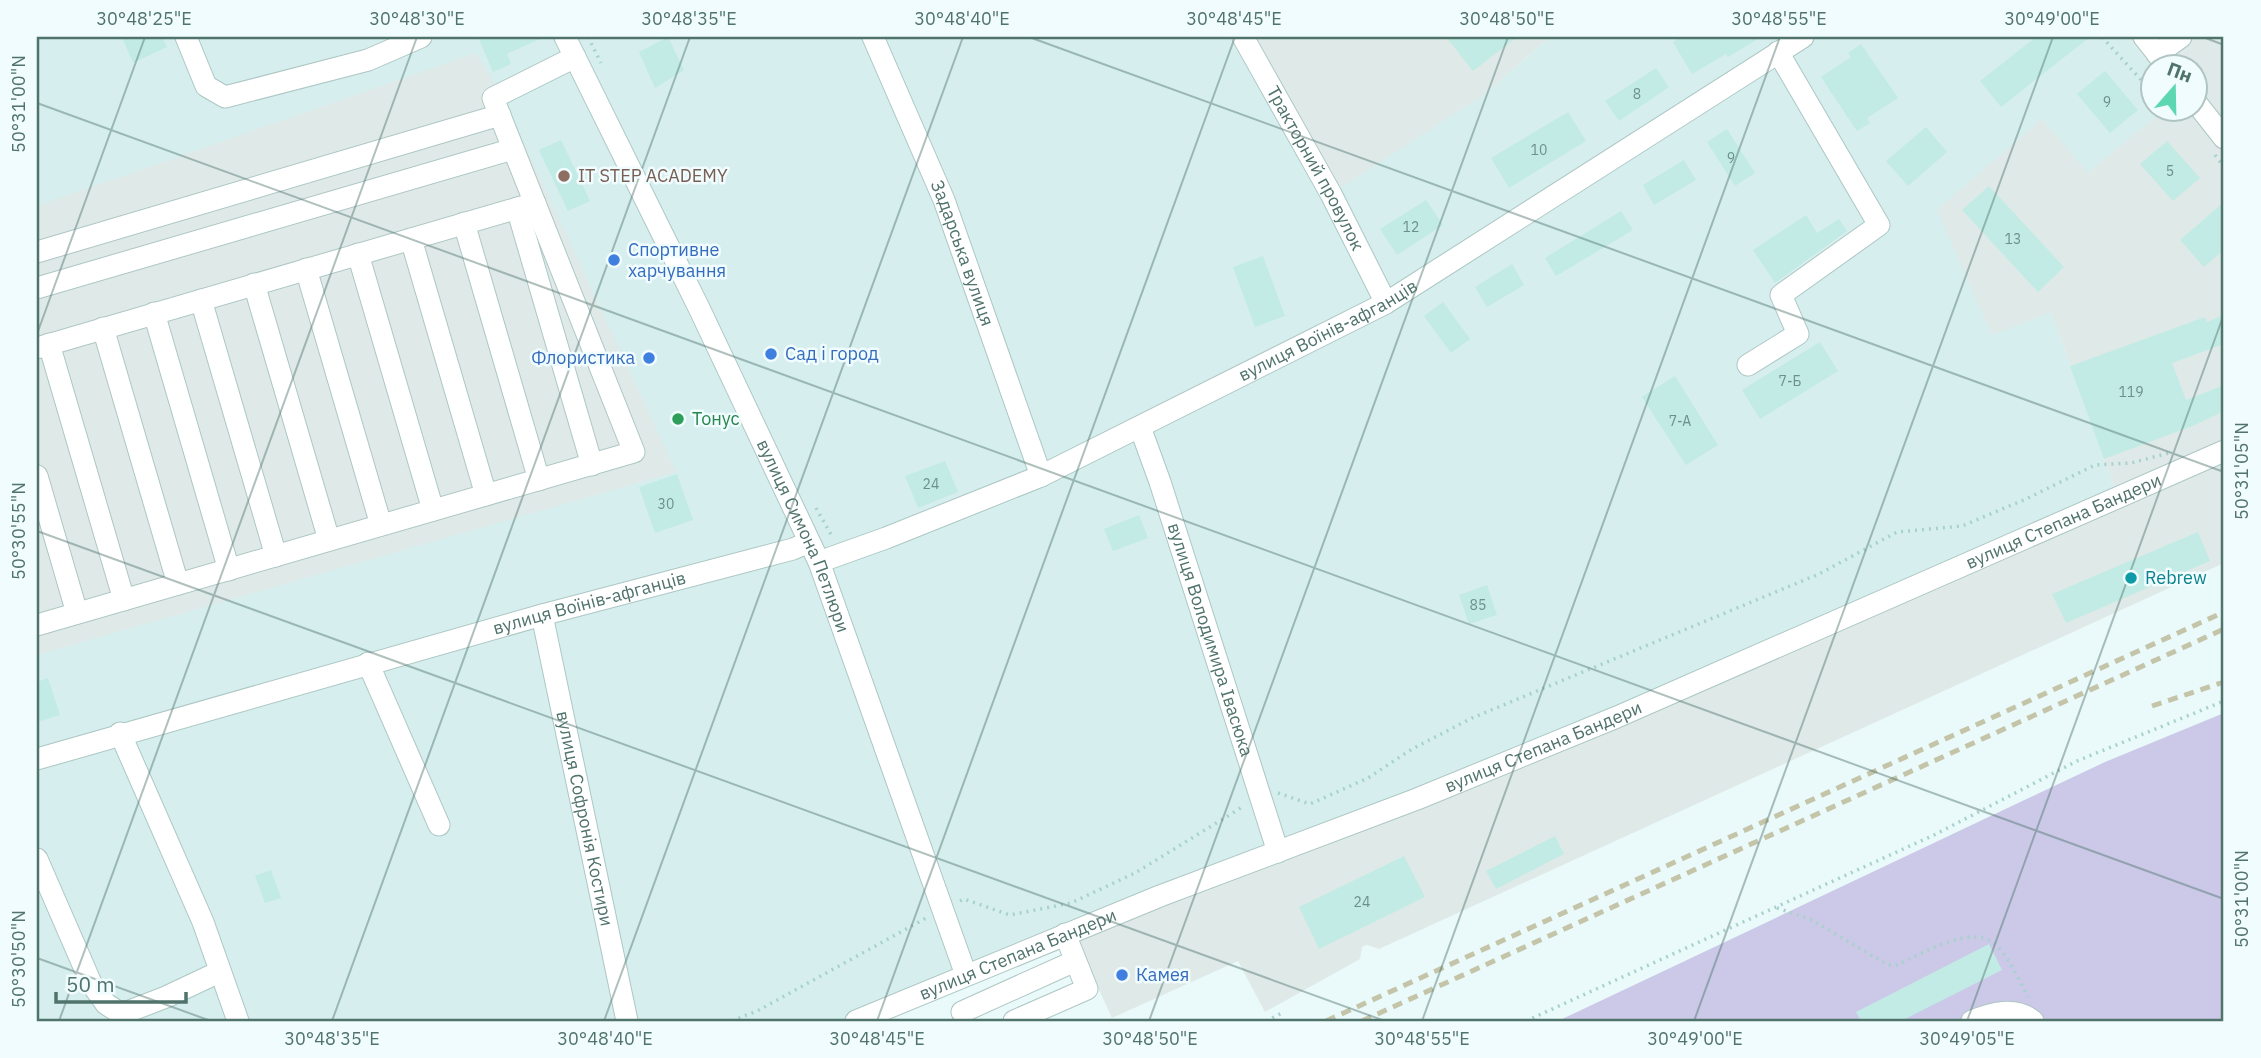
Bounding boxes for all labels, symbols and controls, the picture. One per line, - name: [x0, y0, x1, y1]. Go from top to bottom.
- text: 30°48'25"E: [96, 7, 192, 30]
- text: 30°48'30"E: [369, 7, 465, 30]
- text: 30°48'35"E: [641, 7, 737, 30]
- text: 30°48'40"E: [914, 7, 1010, 30]
- text: 30°48'45"E: [1186, 7, 1282, 30]
- text: 30°48'50"E: [1459, 7, 1555, 30]
- text: 30°48'55"E: [1731, 7, 1827, 30]
- text: 30°49'00"E: [2004, 7, 2100, 30]
- north arrow: [2138, 52, 2208, 122]
- text: 50°31'00"N: [7, 55, 30, 153]
- text: Пн: [2164, 56, 2196, 88]
- street label: Тракторний провулок: [1262, 82, 1370, 254]
- house number: 8: [1633, 85, 1641, 103]
- house number: 9: [2103, 93, 2111, 111]
- house number: 10: [1531, 141, 1547, 159]
- house number: 9: [1727, 149, 1735, 167]
- house number: 5: [2166, 162, 2174, 180]
- place label: IT STEP ACADEMY: [578, 164, 728, 187]
- marker: IT STEP ACADEMY: [556, 168, 572, 184]
- street label: Задарська вулиця: [926, 176, 999, 329]
- house number: 12: [1403, 218, 1419, 236]
- house number: 13: [2005, 230, 2021, 248]
- place label: Спортивне харчування: [628, 238, 726, 282]
- marker: Спортивне харчування: [606, 252, 622, 268]
- street label: вулиця Воїнів-афганців: [1234, 274, 1422, 386]
- place label: Сад і город: [785, 342, 879, 365]
- place label: Флористика: [531, 346, 635, 369]
- marker: Сад і город: [763, 346, 779, 362]
- marker: Флористика: [641, 350, 657, 366]
- house number: 7-Б: [1779, 372, 1802, 390]
- house number: 119: [2118, 383, 2144, 401]
- place label: Тонус: [692, 407, 740, 430]
- marker: Тонус: [670, 411, 686, 427]
- house number: 7-А: [1669, 412, 1691, 430]
- text: 50°31'05"N: [2230, 422, 2253, 520]
- street label: вулиця Симона Петлюри: [752, 435, 855, 635]
- street label: вулиця Степана Бандери: [1962, 468, 2165, 574]
- house number: 24: [923, 475, 939, 493]
- text: 50°30'55"N: [7, 482, 30, 580]
- house number: 30: [658, 495, 674, 513]
- street label: вулиця Володимира Івасюка: [1163, 520, 1259, 760]
- street label: вулиця Воїнів-афганців: [490, 566, 688, 639]
- place label: Rebrew: [2145, 566, 2207, 589]
- marker: Rebrew: [2123, 570, 2139, 586]
- house number: 85: [1470, 596, 1486, 614]
- street label: вулиця Степана Бандери: [1441, 696, 1645, 797]
- street label: вулиця Софронія Костири: [551, 709, 619, 928]
- text: 50°31'00"N: [2230, 850, 2253, 948]
- house number: 24: [1354, 893, 1370, 911]
- street label: вулиця Степана Бандери: [916, 903, 1120, 1005]
- text: 50°30'50"N: [7, 910, 30, 1008]
- scale bar: [56, 960, 186, 1004]
- place label: Камея: [1136, 963, 1189, 986]
- marker: Камея: [1114, 967, 1130, 983]
- text: 50 m: [66, 970, 115, 998]
- text: 30°48'35"E: [284, 1027, 380, 1050]
- text: 30°48'40"E: [557, 1027, 653, 1050]
- text: 30°48'45"E: [829, 1027, 925, 1050]
- text: 30°48'50"E: [1102, 1027, 1198, 1050]
- text: 30°48'55"E: [1374, 1027, 1470, 1050]
- text: 30°49'00"E: [1647, 1027, 1743, 1050]
- text: 30°49'05"E: [1919, 1027, 2015, 1050]

